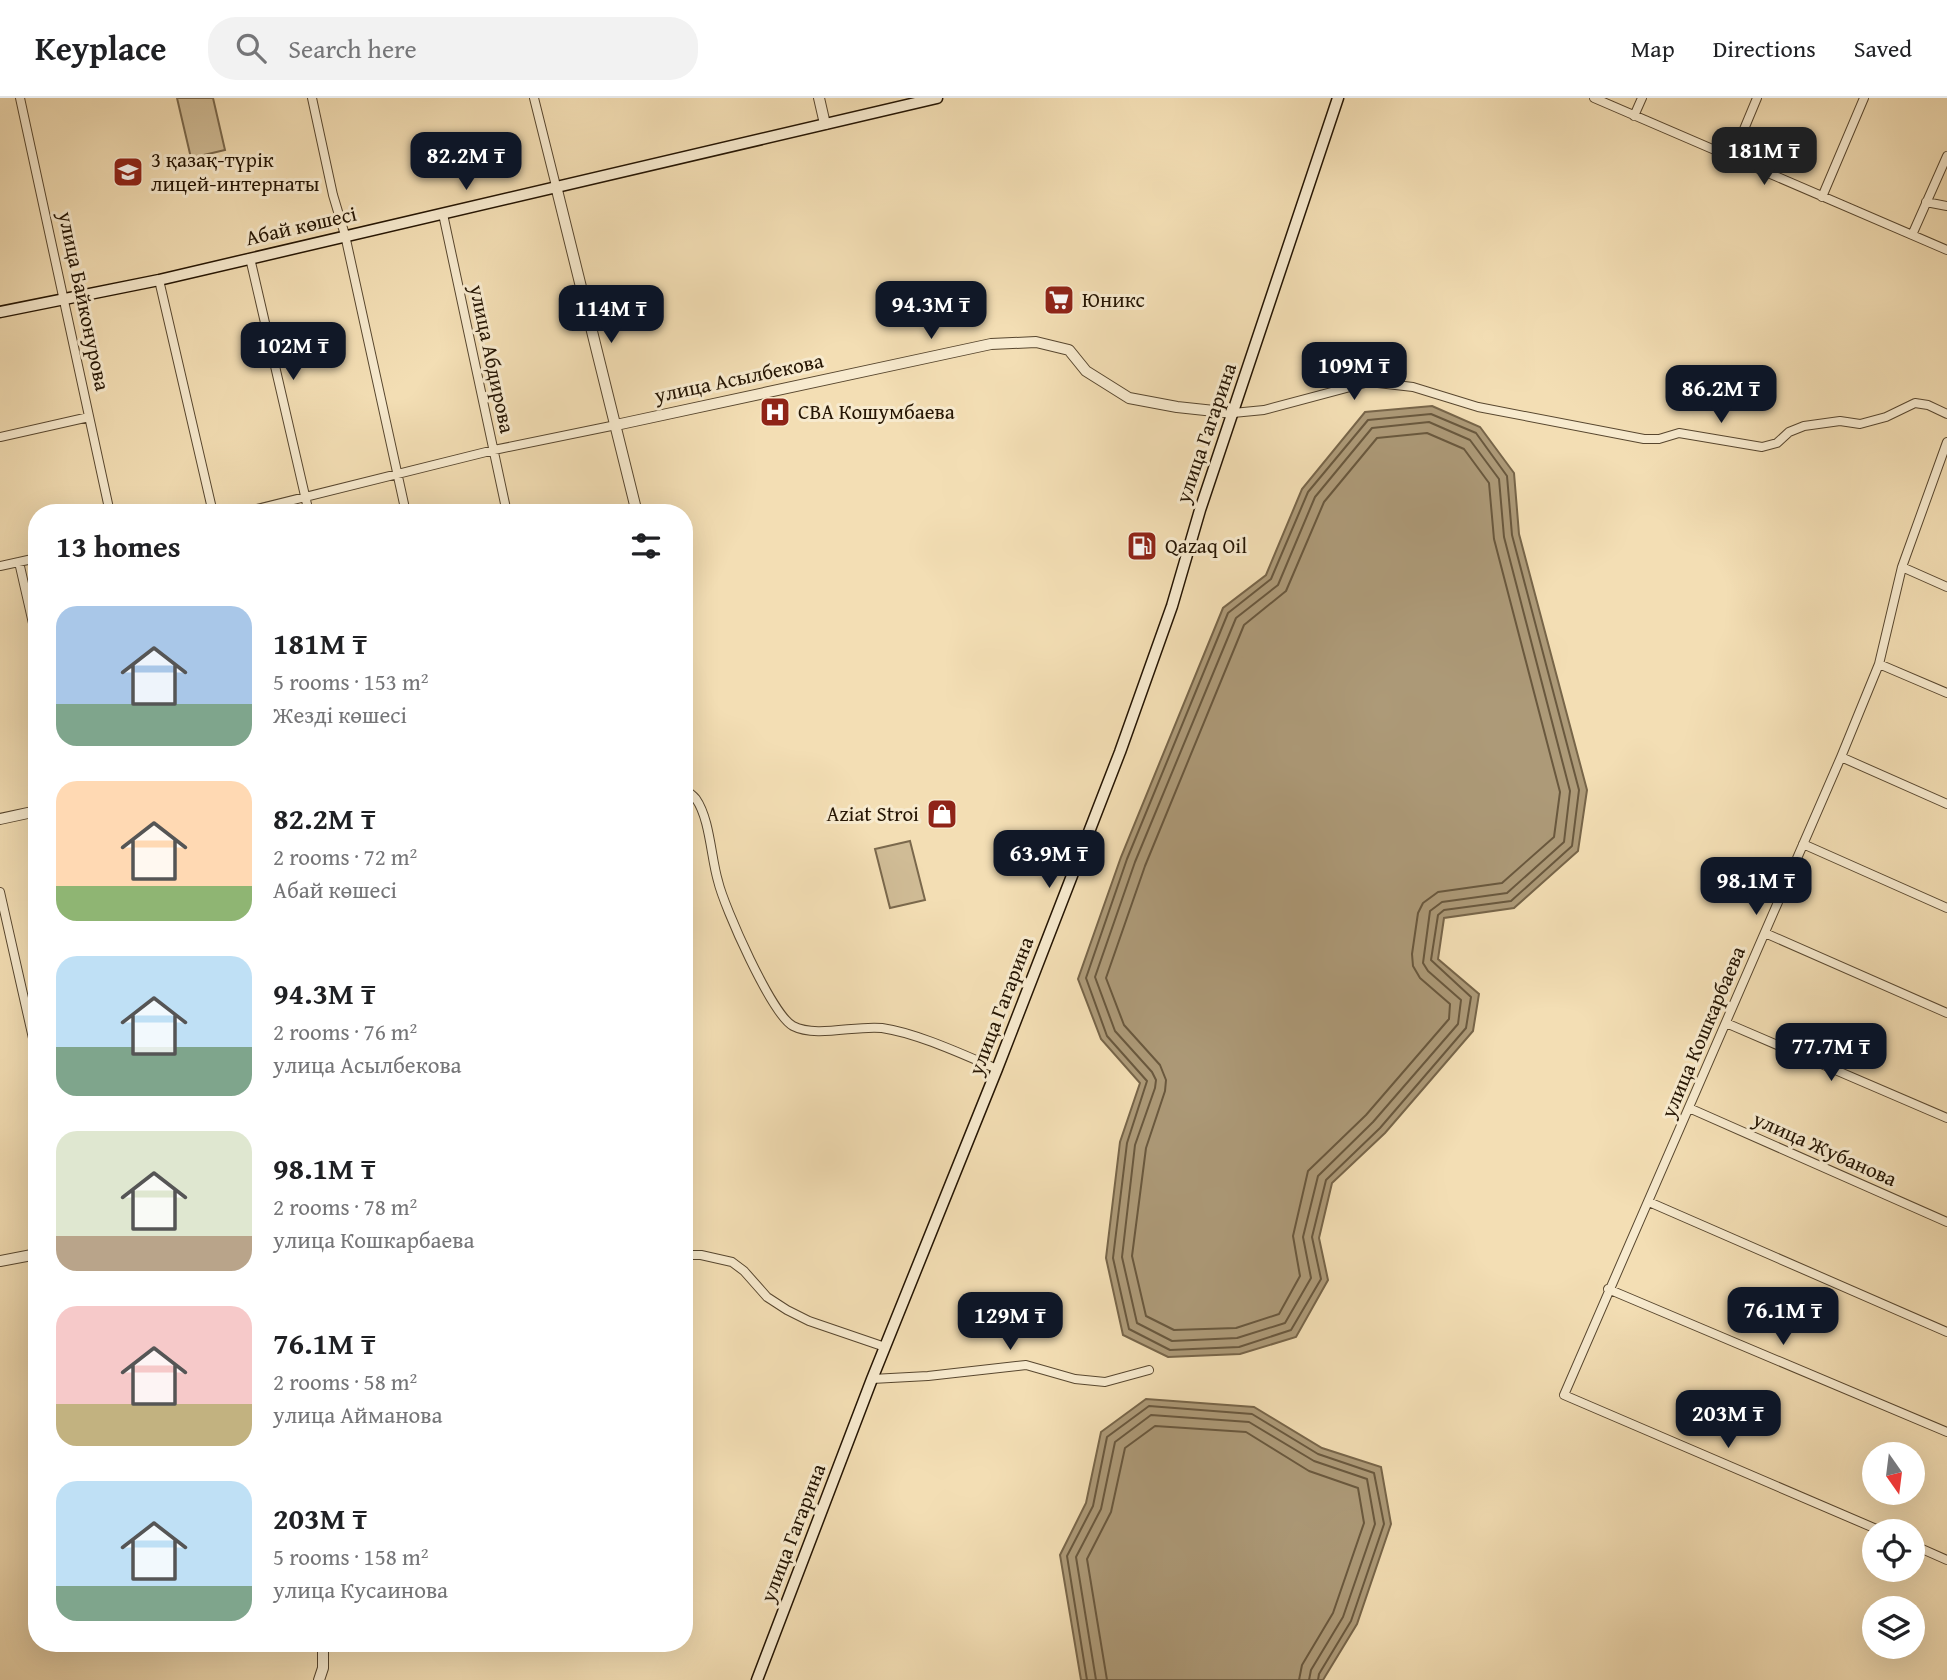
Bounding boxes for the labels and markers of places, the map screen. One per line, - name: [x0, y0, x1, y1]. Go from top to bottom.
- pin: 181M ₸: [1707, 127, 1821, 187]
- pin: 82.2M ₸: [401, 132, 531, 192]
- place label: 3 қазақ-түрік лицей-интернаты: [151, 144, 320, 199]
- school or university icon: 3 қазақ-түрік лицей-интернаты: [111, 155, 145, 189]
- pin: 94.3M ₸: [866, 282, 996, 341]
- supermarket icon: Юникс: [1042, 283, 1076, 317]
- place label: Юникс: [1082, 284, 1145, 315]
- pin: 114M ₸: [554, 286, 668, 345]
- pin: 102M ₸: [236, 322, 350, 382]
- pin: 109M ₸: [1297, 342, 1411, 402]
- pin: 86.2M ₸: [1656, 366, 1786, 425]
- hospital icon: СВА Кошумбаева: [758, 395, 792, 429]
- place label: СВА Кошумбаева: [798, 396, 955, 427]
- fuel station icon: Qazaq Oil: [1125, 529, 1159, 563]
- place label: Qazaq Oil: [1165, 530, 1247, 561]
- shop icon: Aziat Stroi: [925, 797, 959, 831]
- place label: Aziat Stroi: [827, 798, 919, 829]
- pin: 63.9M ₸: [984, 830, 1114, 890]
- pin: 98.1M ₸: [1691, 858, 1821, 917]
- pin: 77.7M ₸: [1766, 1024, 1896, 1083]
- pin: 76.1M ₸: [1718, 1288, 1848, 1347]
- pin: 129M ₸: [953, 1292, 1067, 1352]
- pin: 203M ₸: [1671, 1390, 1785, 1450]

